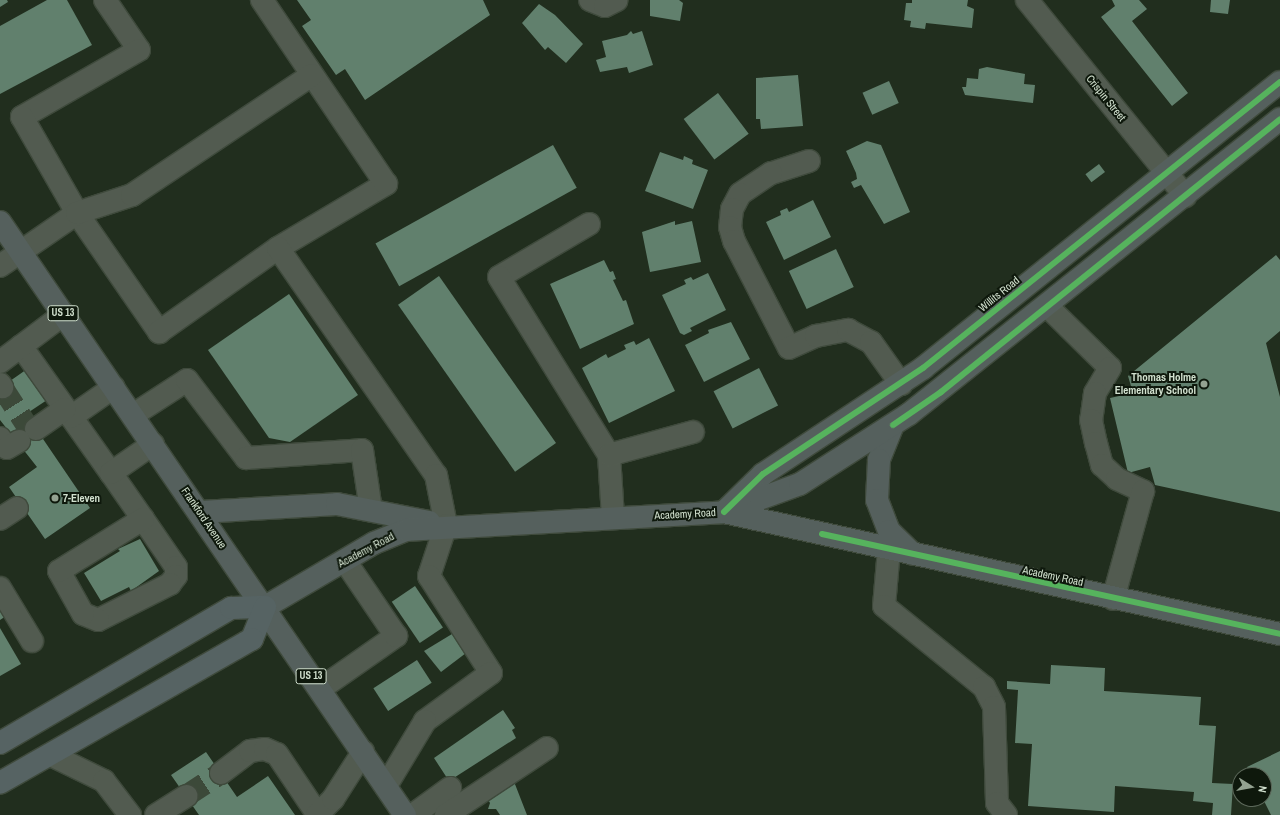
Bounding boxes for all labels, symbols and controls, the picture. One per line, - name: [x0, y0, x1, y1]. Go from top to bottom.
- street label: Crispin Street: [1083, 72, 1129, 124]
- street label: Willits Road: [976, 274, 1022, 314]
- road number: US 13: [47, 305, 79, 321]
- place label: Thomas Holme Elementary School: [1115, 371, 1196, 397]
- marker: Thomas Holme Elementary School: [1199, 379, 1209, 389]
- street label: Frankford Avenue: [179, 485, 229, 551]
- place label: 7-Eleven: [63, 491, 100, 505]
- marker: 7-Eleven: [50, 493, 60, 503]
- street label: Academy Road: [654, 506, 716, 522]
- street label: Academy Road: [336, 530, 396, 570]
- street label: Academy Road: [1021, 563, 1085, 589]
- road number: US 13: [295, 668, 327, 684]
- north arrow: [1232, 767, 1272, 807]
- text: N: [1255, 785, 1270, 794]

